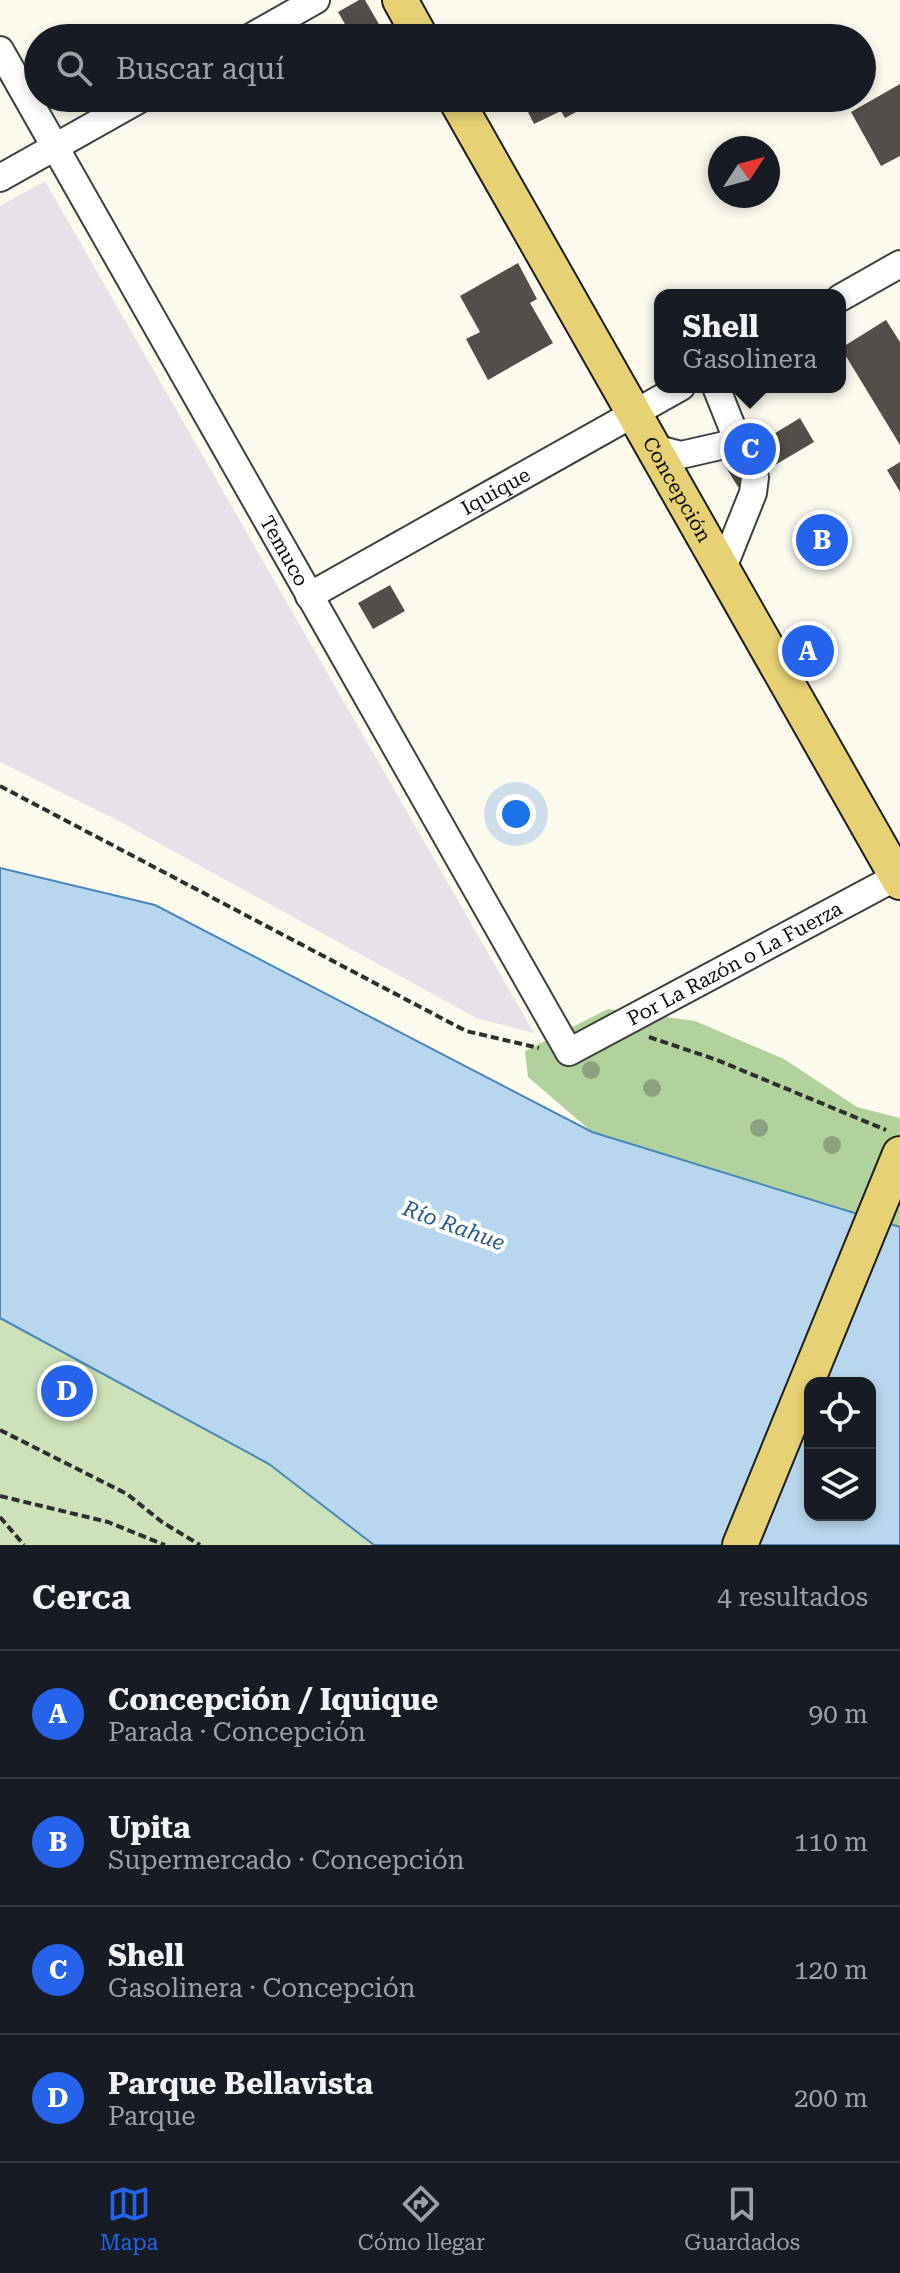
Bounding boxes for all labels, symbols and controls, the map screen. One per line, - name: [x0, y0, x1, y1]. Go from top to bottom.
- search box: [24, 24, 876, 112]
- icon: search: [52, 46, 96, 90]
- text: Buscar aquí: [116, 51, 285, 86]
- north arrow: [708, 136, 780, 208]
- popup: [654, 289, 846, 393]
- text: Shell: [683, 309, 759, 344]
- text: Gasolinera: [683, 344, 817, 374]
- pin: C: [724, 419, 776, 479]
- street label: Concepción: [638, 432, 717, 547]
- street label: Iquique: [457, 462, 534, 520]
- pin: B: [796, 510, 848, 570]
- street label: Temuco: [255, 511, 314, 590]
- pin: A: [782, 621, 834, 681]
- your location: [496, 794, 536, 834]
- street label: Por La Razón o La Fuerza: [623, 896, 846, 1031]
- water label: Río Rahue: [399, 1195, 508, 1255]
- pin: D: [41, 1361, 93, 1421]
- map controls: [804, 1377, 876, 1521]
- button: locate: [804, 1377, 876, 1449]
- button: layers: [804, 1449, 876, 1521]
- text: Cerca: [32, 1577, 131, 1617]
- text: 4 resultados: [717, 1582, 868, 1612]
- text: Concepción / Iquique: [108, 1682, 438, 1717]
- text: A: [49, 1699, 67, 1729]
- text: 90 m: [809, 1699, 868, 1729]
- text: Parada · Concepción: [108, 1717, 366, 1747]
- text: Upita: [108, 1810, 191, 1845]
- text: B: [49, 1827, 67, 1857]
- text: 110 m: [794, 1827, 868, 1857]
- text: Supermercado · Concepción: [108, 1845, 464, 1875]
- text: Shell: [108, 1938, 184, 1973]
- text: C: [49, 1955, 67, 1985]
- text: 120 m: [794, 1955, 868, 1985]
- text: Gasolinera · Concepción: [108, 1973, 415, 2003]
- text: Parque Bellavista: [108, 2066, 373, 2101]
- text: D: [48, 2083, 68, 2113]
- text: 200 m: [794, 2083, 868, 2113]
- text: Parque: [108, 2101, 196, 2131]
- tab: Mapa: [100, 2182, 158, 2255]
- tab: Cómo llegar: [358, 2182, 485, 2255]
- tab: Guardados: [684, 2182, 800, 2255]

